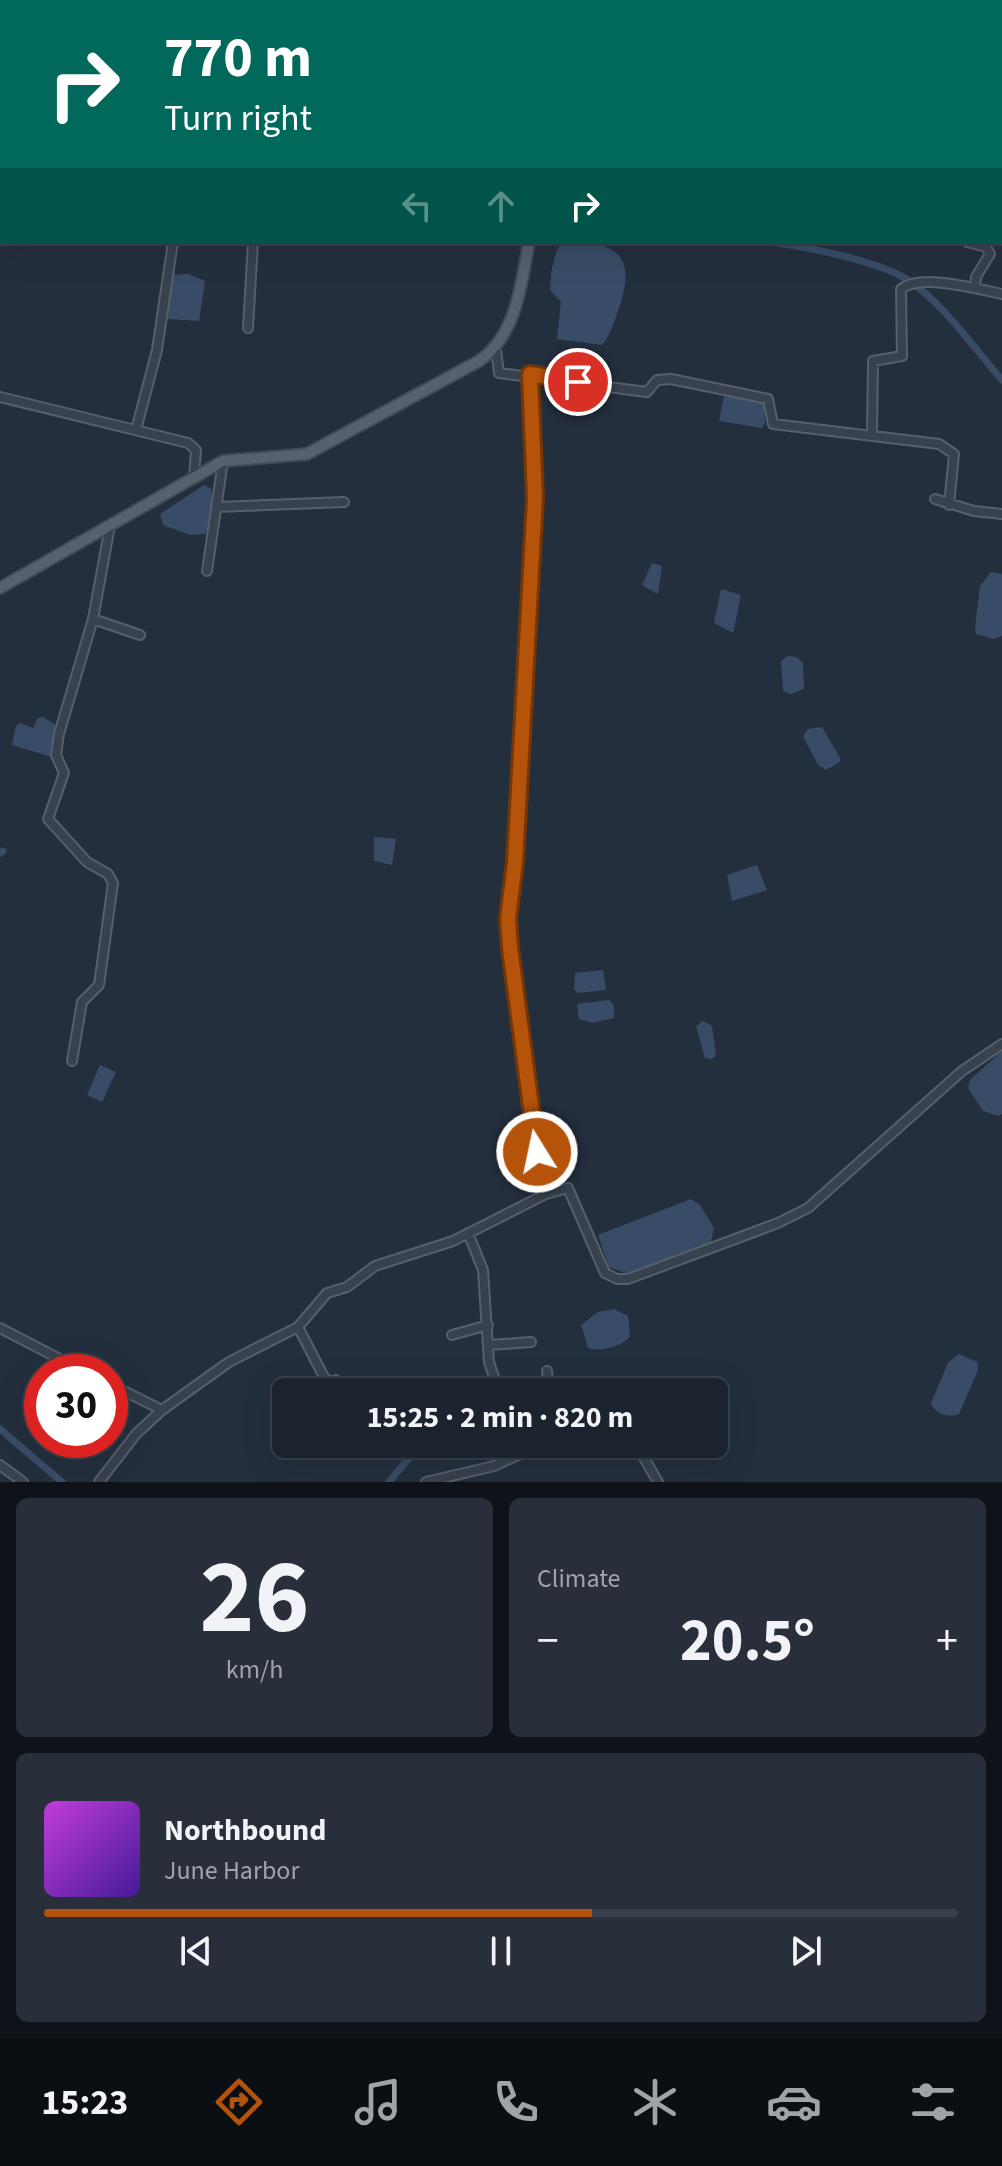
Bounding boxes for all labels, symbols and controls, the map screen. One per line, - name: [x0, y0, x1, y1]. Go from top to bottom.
- text: 770 m: [164, 19, 312, 98]
- icon: right: [32, 32, 136, 136]
- text: Turn right: [164, 93, 312, 144]
- icon: left: [395, 184, 439, 228]
- icon: ahead: [479, 184, 523, 228]
- icon: right: [563, 184, 607, 228]
- pin: [544, 348, 612, 416]
- icon: arrive: [556, 360, 600, 404]
- position arrow: [495, 1110, 579, 1194]
- speed limit sign: 30: [24, 1354, 128, 1458]
- text: 15:25 · 2 min · 820 m: [367, 1396, 633, 1439]
- text: 26: [200, 1525, 309, 1673]
- text: Climate: [537, 1560, 621, 1597]
- text: 20.5°: [680, 1599, 815, 1684]
- text: −: [537, 1610, 559, 1673]
- text: +: [936, 1610, 958, 1673]
- text: km/h: [226, 1651, 283, 1688]
- text: Northbound: [164, 1809, 326, 1852]
- text: June Harbor: [164, 1852, 300, 1889]
- icon: previous: [174, 1929, 218, 1973]
- icon: pause: [479, 1929, 523, 1973]
- icon: next: [784, 1929, 828, 1973]
- icon: directions: [211, 2074, 267, 2130]
- icon: music: [350, 2074, 406, 2130]
- icon: phone: [488, 2074, 544, 2130]
- icon: climate: [627, 2074, 683, 2130]
- icon: car: [766, 2074, 822, 2130]
- icon: filters: [905, 2074, 961, 2130]
- text: 15:23: [41, 2077, 128, 2128]

